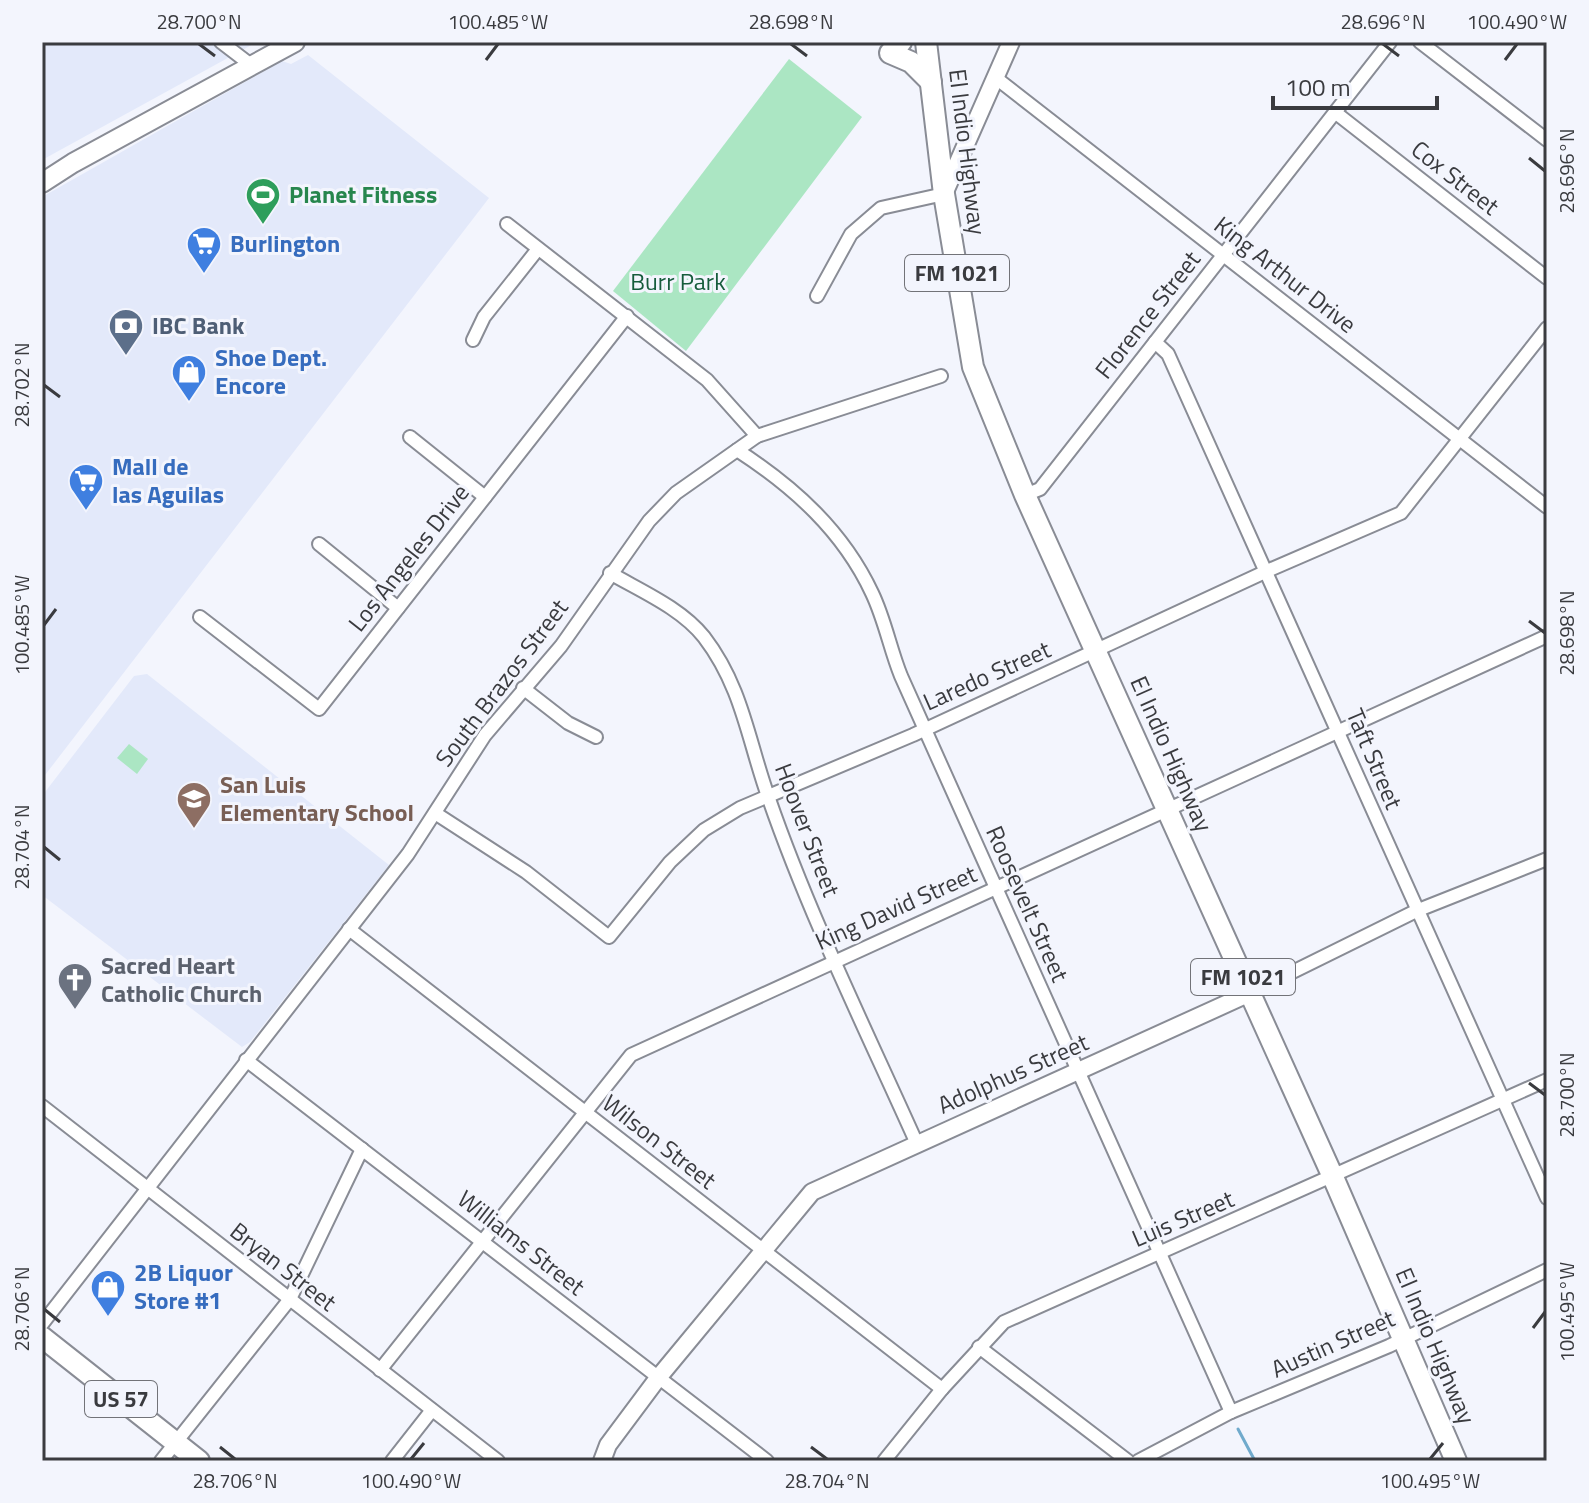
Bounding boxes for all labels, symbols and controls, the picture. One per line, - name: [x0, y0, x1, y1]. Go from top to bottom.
- text: 28.700°N: [156, 6, 242, 37]
- text: 100.485°W: [448, 6, 548, 37]
- text: 28.698°N: [748, 6, 834, 37]
- text: 28.696°N: [1340, 6, 1426, 37]
- text: 100.490°W: [1467, 6, 1567, 37]
- scale bar: [1273, 60, 1437, 110]
- street label: El Indio Highway: [940, 67, 996, 237]
- text: 100 m: [1285, 69, 1351, 105]
- text: 28.696°N: [1551, 128, 1582, 214]
- street label: Cox Street: [1404, 131, 1508, 224]
- sports icon: Planet Fitness: [244, 176, 282, 226]
- place label: Planet Fitness: [289, 176, 437, 212]
- street label: King Arthur Drive: [1207, 207, 1365, 341]
- supermarket icon: Burlington: [185, 225, 223, 275]
- place label: Burlington: [230, 225, 340, 261]
- street label: Florence Street: [1086, 242, 1209, 386]
- road number: FM 1021: [905, 255, 1009, 291]
- park label: Burr Park: [630, 263, 726, 299]
- bank icon: IBC Bank: [107, 307, 145, 357]
- place label: IBC Bank: [152, 307, 245, 343]
- place label: Shoe Dept. Encore: [215, 339, 327, 403]
- text: 28.702°N: [6, 342, 37, 428]
- shop icon: Shoe Dept. Encore: [170, 353, 208, 403]
- place label: Mall de las Aguilas: [112, 448, 224, 512]
- supermarket icon: Mall de las Aguilas: [67, 462, 105, 512]
- street label: Los Angeles Drive: [339, 476, 477, 639]
- text: 100.485°W: [6, 575, 37, 675]
- street label: South Brazos Street: [426, 590, 577, 774]
- text: 28.698°N: [1551, 590, 1582, 676]
- street label: Laredo Street: [917, 631, 1057, 719]
- street label: El Indio Highway: [1122, 670, 1222, 838]
- street label: Taft Street: [1338, 703, 1412, 815]
- street label: Hoover Street: [766, 758, 850, 902]
- place label: San Luis Elementary School: [220, 766, 414, 830]
- school or university icon: San Luis Elementary School: [175, 780, 213, 830]
- text: 28.704°N: [6, 804, 37, 890]
- street label: Roosevelt Street: [977, 820, 1079, 988]
- street label: King David Street: [809, 855, 983, 959]
- place label: Sacred Heart Catholic Church: [101, 947, 262, 1011]
- road number: FM 1021: [1191, 959, 1295, 995]
- church icon: Sacred Heart Catholic Church: [56, 961, 94, 1011]
- street label: Adolphus Street: [931, 1024, 1094, 1122]
- text: 28.700°N: [1551, 1052, 1582, 1138]
- street label: Wilson Street: [595, 1085, 725, 1198]
- street label: Luis Street: [1126, 1180, 1240, 1256]
- street label: Williams Street: [450, 1181, 594, 1304]
- street label: Bryan Street: [223, 1213, 345, 1320]
- place label: 2B Liquor Store #1: [134, 1254, 233, 1318]
- street label: El Indio Highway: [1387, 1262, 1485, 1430]
- text: 100.495°W: [1551, 1262, 1582, 1362]
- text: 28.706°N: [6, 1266, 37, 1352]
- shop icon: 2B Liquor Store #1: [89, 1268, 127, 1318]
- street label: Austin Street: [1265, 1300, 1401, 1386]
- road number: US 57: [85, 1381, 157, 1417]
- text: 28.706°N: [192, 1465, 278, 1496]
- text: 100.490°W: [361, 1465, 461, 1496]
- text: 28.704°N: [784, 1465, 870, 1496]
- text: 100.495°W: [1380, 1465, 1480, 1496]

